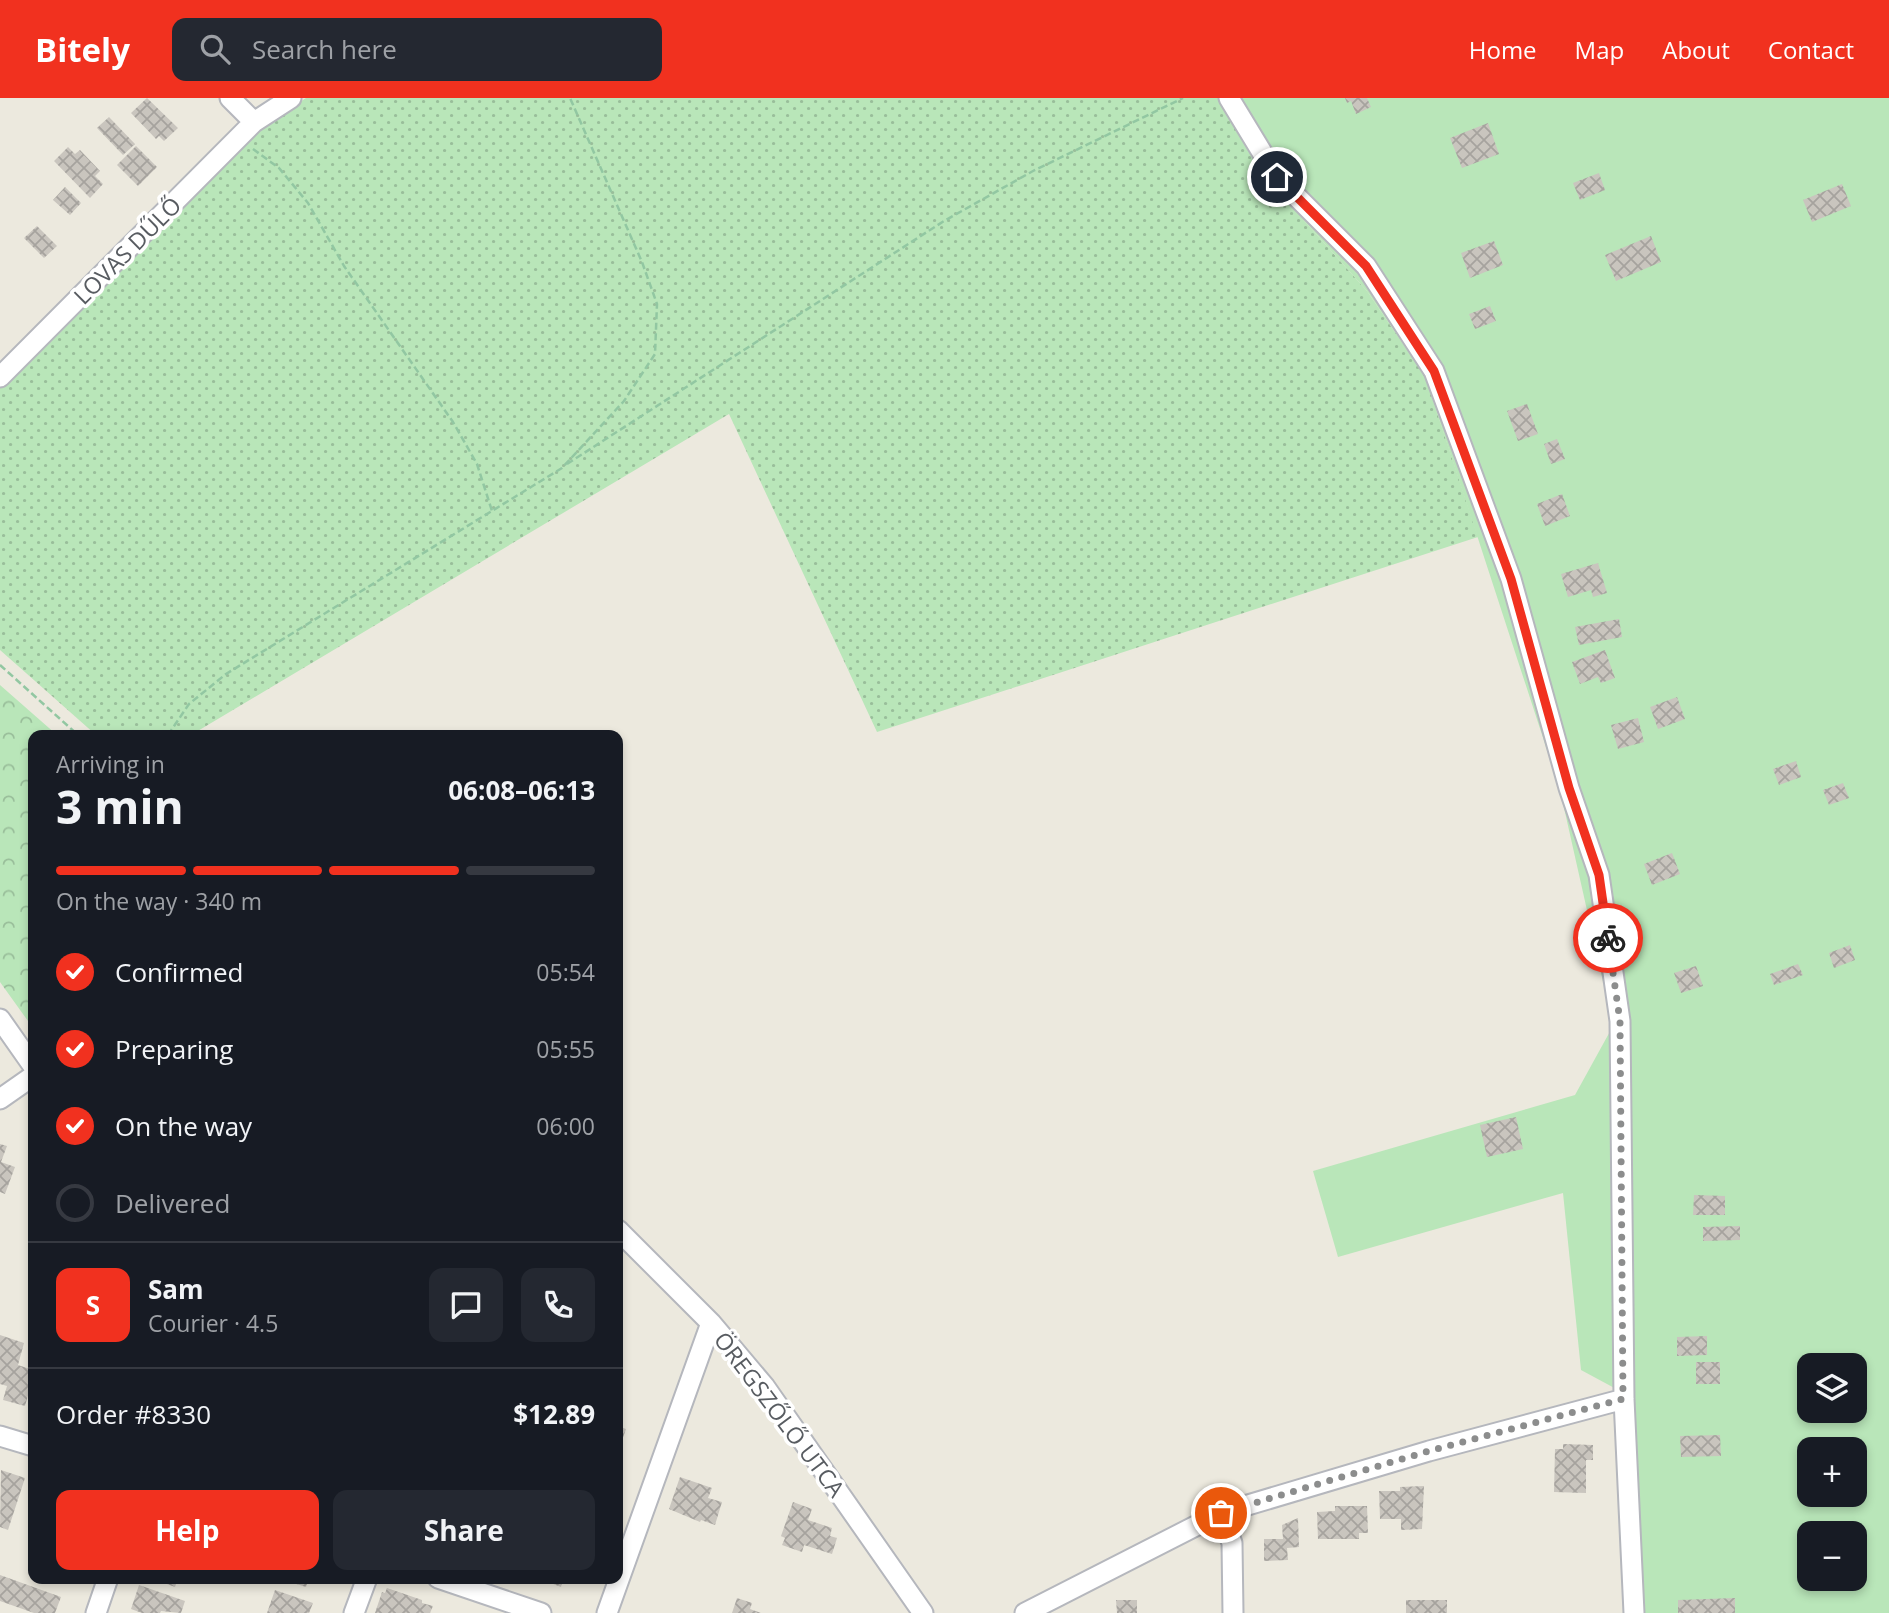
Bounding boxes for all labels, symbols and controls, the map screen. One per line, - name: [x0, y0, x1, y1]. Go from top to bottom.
- search box: [172, 18, 662, 81]
- text: Bitely: [35, 27, 130, 72]
- icon: search: [196, 30, 234, 68]
- text: Search here: [252, 31, 397, 67]
- text: Home: [1469, 33, 1537, 66]
- text: Map: [1575, 33, 1624, 66]
- text: About: [1662, 33, 1730, 66]
- text: Contact: [1768, 33, 1854, 66]
- pin: [1247, 147, 1307, 207]
- icon: home: [1258, 158, 1296, 196]
- street label: LOVAS DŰLŐ: [66, 189, 188, 311]
- text: Arriving in: [56, 748, 165, 780]
- text: 06:08–06:13: [448, 772, 595, 808]
- text: 3 min: [56, 775, 184, 837]
- text: On the way · 340 m: [56, 885, 262, 917]
- courier: [1573, 903, 1643, 973]
- icon: bike: [1589, 919, 1627, 957]
- icon: check: [56, 953, 94, 991]
- text: Confirmed: [115, 954, 243, 990]
- text: 05:54: [536, 956, 595, 988]
- icon: check: [56, 1030, 94, 1068]
- text: Preparing: [115, 1031, 233, 1067]
- text: 05:55: [536, 1033, 595, 1065]
- icon: check: [56, 1107, 94, 1145]
- text: On the way: [115, 1108, 252, 1144]
- text: 06:00: [536, 1110, 595, 1142]
- text: Delivered: [115, 1185, 230, 1221]
- button: chat: [429, 1268, 503, 1342]
- button: phone: [521, 1268, 595, 1342]
- text: Sam: [148, 1271, 204, 1307]
- text: S: [86, 1287, 100, 1323]
- text: Courier · 4.5: [148, 1307, 278, 1339]
- street label: ÖREGSZŐLŐ UTCA: [707, 1325, 853, 1504]
- map controls: [1797, 1353, 1867, 1591]
- button: layers: [1797, 1353, 1867, 1423]
- text: Order #8330: [56, 1396, 211, 1432]
- text: $12.89: [513, 1396, 595, 1432]
- button: +: [1797, 1437, 1867, 1507]
- pin: [1191, 1483, 1251, 1543]
- button: Help: [56, 1490, 319, 1570]
- button: Share: [333, 1490, 595, 1570]
- icon: bag: [1202, 1494, 1240, 1532]
- button: −: [1797, 1521, 1867, 1591]

